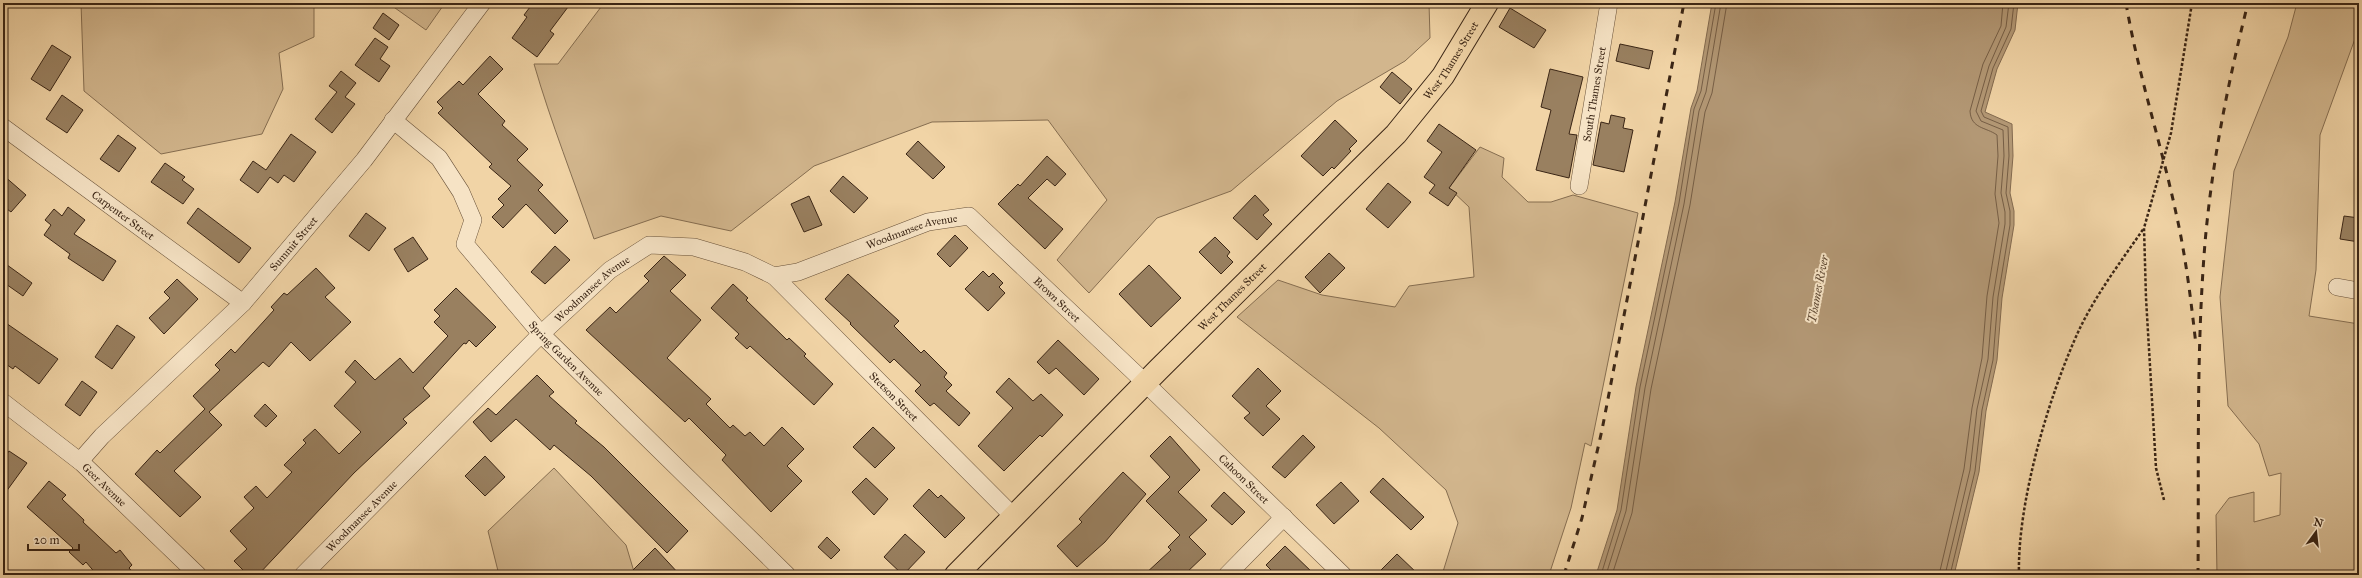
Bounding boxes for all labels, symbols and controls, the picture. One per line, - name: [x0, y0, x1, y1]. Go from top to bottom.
- street label: West Thames Street: [1421, 19, 1481, 102]
- street label: South Thames Street: [1580, 46, 1609, 143]
- street label: Carpenter Street: [89, 188, 157, 243]
- street label: Woodmansee Avenue: [864, 212, 959, 252]
- street label: Summit Street: [267, 214, 320, 274]
- street label: Woodmansee Avenue: [552, 253, 633, 325]
- water label: Thames River: [1805, 253, 1832, 324]
- street label: West Thames Street: [1196, 260, 1269, 334]
- street label: Brown Street: [1031, 275, 1083, 325]
- street label: Spring Garden Avenue: [526, 319, 607, 399]
- street label: Stetson Street: [866, 370, 921, 424]
- street label: Cahoon Street: [1216, 452, 1272, 507]
- street label: Geer Avenue: [79, 461, 129, 510]
- street label: Woodmansee Avenue: [324, 478, 400, 555]
- north arrow: [2296, 512, 2336, 552]
- text: N: [2312, 515, 2325, 530]
- scale bar: [28, 526, 79, 552]
- text: 20 m: [34, 533, 60, 547]

